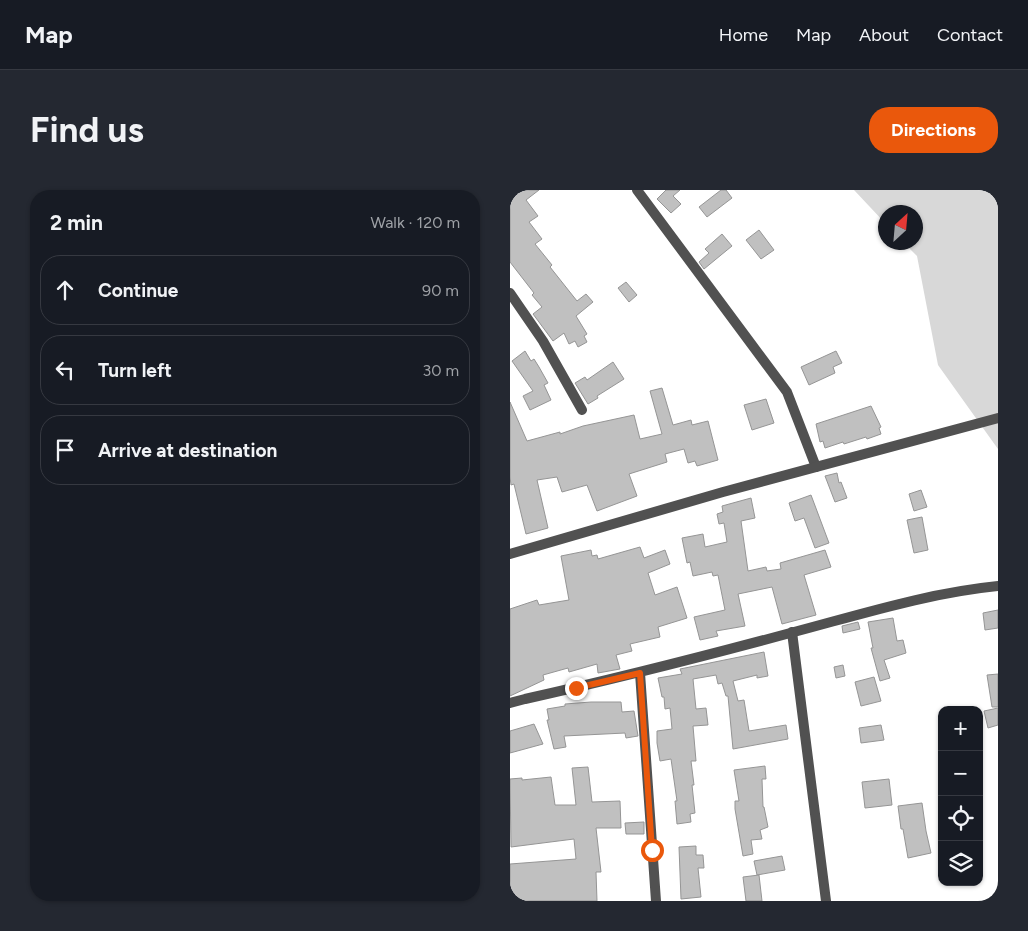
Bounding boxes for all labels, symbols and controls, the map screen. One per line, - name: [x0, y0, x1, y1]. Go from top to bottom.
- text: Map: [25, 20, 73, 49]
- text: Home: [719, 24, 768, 46]
- text: Map: [796, 24, 831, 46]
- text: About: [859, 24, 909, 46]
- text: Contact: [937, 24, 1003, 46]
- button: Directions: [869, 107, 998, 153]
- text: Find us: [30, 109, 144, 151]
- north arrow: [878, 205, 923, 250]
- text: 2 min: [50, 210, 103, 235]
- text: Walk · 120 m: [371, 213, 460, 232]
- icon: ahead: [51, 276, 79, 304]
- text: Continue: [98, 279, 178, 302]
- text: 90 m: [422, 281, 459, 300]
- icon: left: [51, 356, 79, 384]
- text: Turn left: [98, 359, 172, 382]
- text: 30 m: [422, 361, 459, 380]
- icon: arrive: [51, 436, 79, 464]
- text: Arrive at destination: [98, 439, 277, 462]
- route end: [565, 677, 588, 700]
- map controls: [938, 706, 983, 886]
- button: +: [938, 706, 983, 751]
- button: −: [938, 751, 983, 796]
- button: locate: [938, 796, 983, 841]
- route start: [641, 839, 664, 862]
- button: layers: [938, 841, 983, 886]

